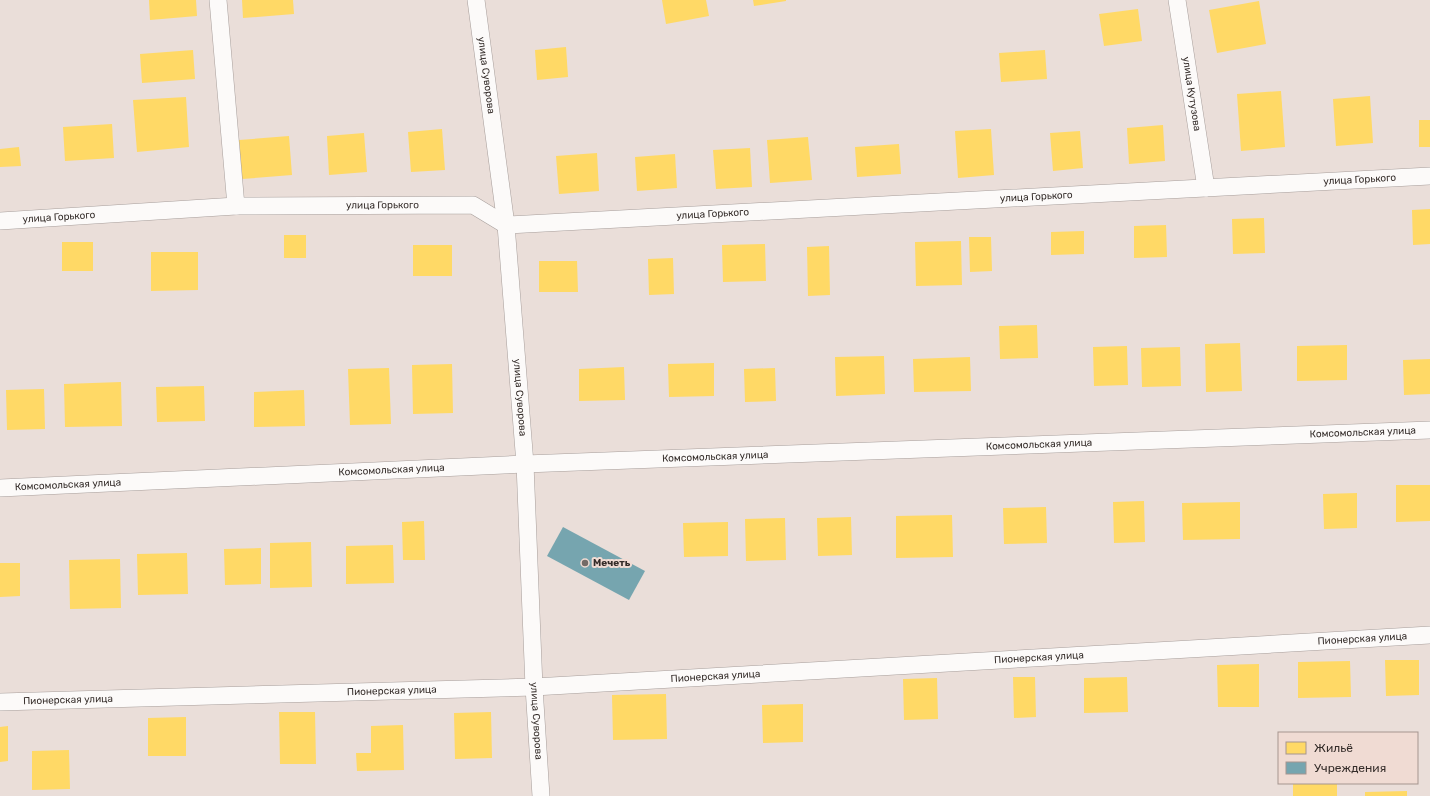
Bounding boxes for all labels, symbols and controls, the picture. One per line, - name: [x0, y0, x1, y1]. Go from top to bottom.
- street label: улица Суворова: [475, 36, 497, 115]
- street label: улица Кутузова: [1180, 56, 1203, 132]
- street label: улица Горького: [1323, 172, 1397, 188]
- street label: улица Горького: [1000, 189, 1073, 205]
- street label: улица Горького: [346, 199, 419, 212]
- street label: улица Горького: [676, 206, 750, 222]
- street label: улица Горького: [22, 209, 96, 226]
- street label: улица Суворова: [511, 358, 529, 437]
- street label: Комсомольская улица: [1309, 425, 1416, 441]
- street label: Комсомольская улица: [986, 437, 1092, 453]
- street label: Комсомольская улица: [662, 449, 769, 465]
- street label: Комсомольская улица: [338, 462, 445, 479]
- street label: Комсомольская улица: [14, 476, 121, 493]
- place label: Мечеть: [593, 557, 631, 569]
- marker: Мечеть: [580, 558, 590, 568]
- street label: Пионерская улица: [1317, 630, 1408, 648]
- street label: Пионерская улица: [994, 649, 1084, 666]
- street label: Пионерская улица: [670, 668, 761, 685]
- street label: улица Суворова: [528, 682, 545, 760]
- street label: Пионерская улица: [347, 684, 437, 698]
- street label: Пионерская улица: [23, 693, 113, 707]
- legend: [1278, 732, 1418, 784]
- text: Жильё: [1314, 741, 1353, 755]
- text: Учреждения: [1314, 761, 1386, 775]

